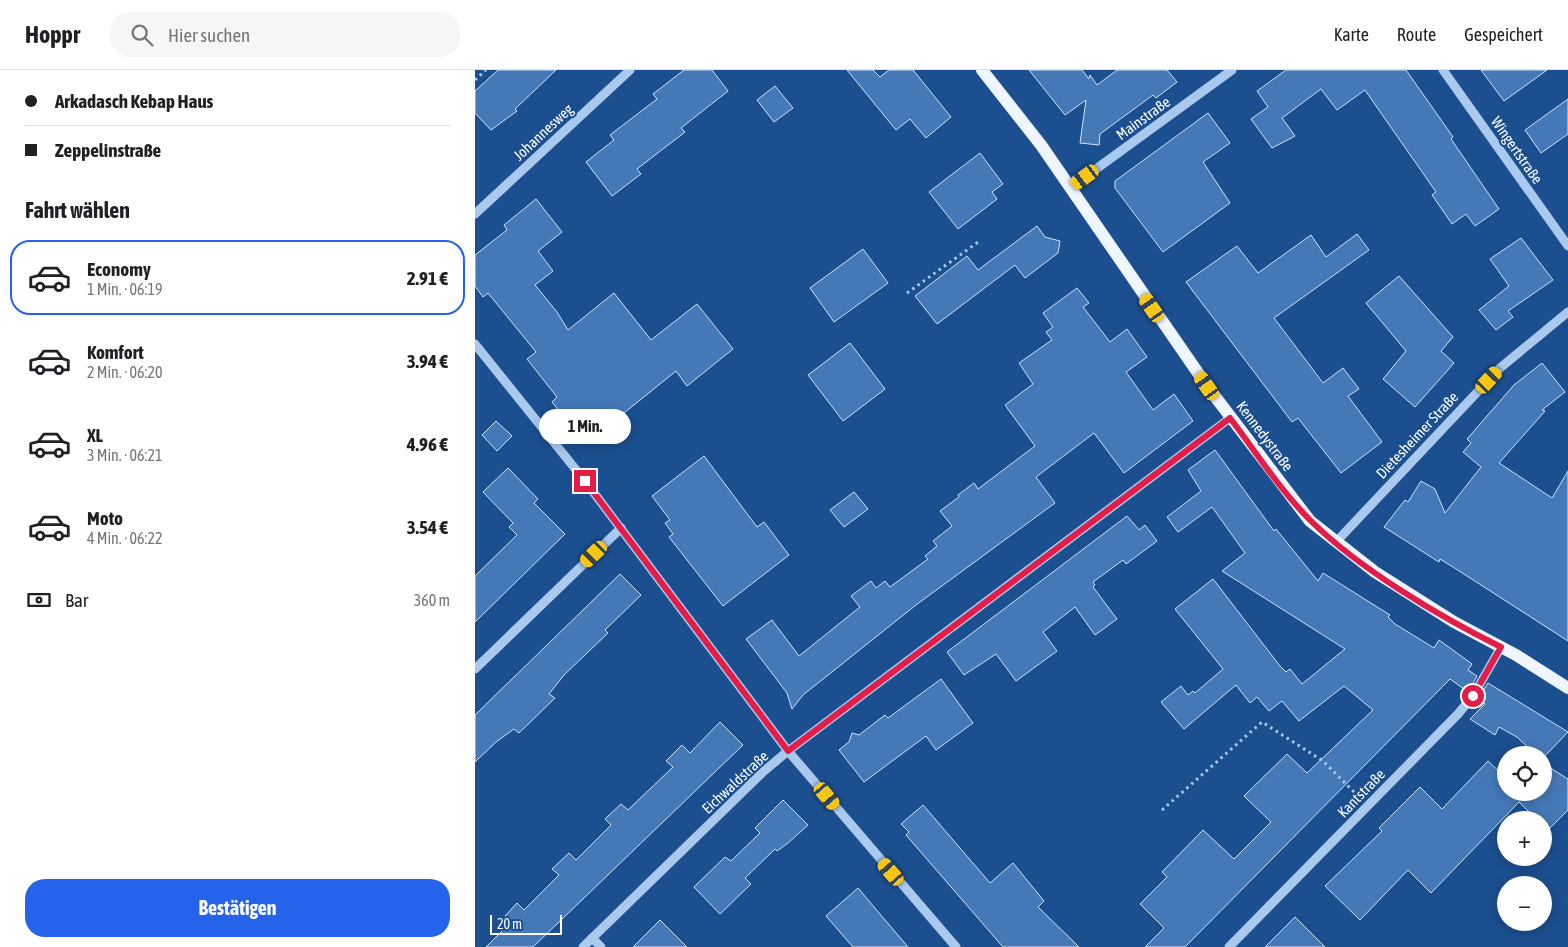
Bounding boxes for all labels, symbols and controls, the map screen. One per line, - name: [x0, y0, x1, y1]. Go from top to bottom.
- search box: [110, 12, 460, 57]
- text: Hoppr: [25, 21, 80, 48]
- icon: search: [128, 21, 156, 49]
- text: Hier suchen: [168, 24, 250, 46]
- text: Karte: [1334, 24, 1369, 45]
- text: Route: [1397, 24, 1436, 45]
- text: Gespeichert: [1464, 24, 1543, 45]
- text: Arkadasch Kebap Haus: [55, 90, 213, 112]
- street label: Mainstraße: [1113, 93, 1173, 143]
- street label: Johannesweg: [510, 100, 577, 164]
- street label: Wingertstraße: [1488, 113, 1546, 187]
- text: Zeppelinstraße: [55, 139, 161, 161]
- car: [1068, 162, 1101, 192]
- text: Fahrt wählen: [25, 197, 130, 223]
- icon: car: [27, 255, 72, 300]
- text: Economy: [87, 258, 151, 280]
- text: 2.91 €: [407, 267, 448, 289]
- text: 1 Min. · 06:19: [87, 280, 162, 298]
- car: [1137, 291, 1166, 325]
- icon: car: [27, 338, 72, 383]
- text: Komfort: [87, 341, 144, 363]
- text: 3.94 €: [407, 350, 448, 372]
- text: 2 Min. · 06:20: [87, 363, 162, 381]
- car: [1473, 364, 1504, 396]
- car: [1192, 369, 1221, 403]
- street label: Dietesheimer Straße: [1373, 388, 1462, 482]
- street label: Kennedystraße: [1233, 398, 1297, 474]
- callout: 1 Min.: [539, 408, 631, 444]
- text: 1 Min.: [568, 417, 602, 435]
- icon: car: [27, 421, 72, 466]
- text: XL: [87, 424, 103, 446]
- text: 4.96 €: [407, 433, 448, 455]
- text: 3 Min. · 06:21: [87, 446, 162, 464]
- route end: [574, 470, 596, 492]
- icon: car: [27, 504, 72, 549]
- text: Moto: [87, 507, 123, 529]
- text: 3.54 €: [407, 516, 448, 538]
- text: 4 Min. · 06:22: [87, 529, 162, 547]
- car: [577, 538, 610, 570]
- icon: cash: [25, 586, 53, 614]
- text: Bar: [65, 589, 88, 611]
- text: 360 m: [414, 591, 450, 609]
- route start: [1462, 685, 1484, 707]
- map controls: [1497, 746, 1552, 931]
- button: locate: [1497, 746, 1552, 801]
- street label: Eichwaldstraße: [698, 747, 772, 817]
- street label: Kantstraße: [1334, 765, 1388, 821]
- car: [811, 780, 842, 812]
- button: +: [1497, 811, 1552, 866]
- car: [875, 856, 906, 888]
- button: −: [1497, 876, 1552, 931]
- button: Bestätigen: [25, 879, 450, 937]
- scale bar: [490, 912, 563, 935]
- text: 20 m: [497, 916, 522, 932]

